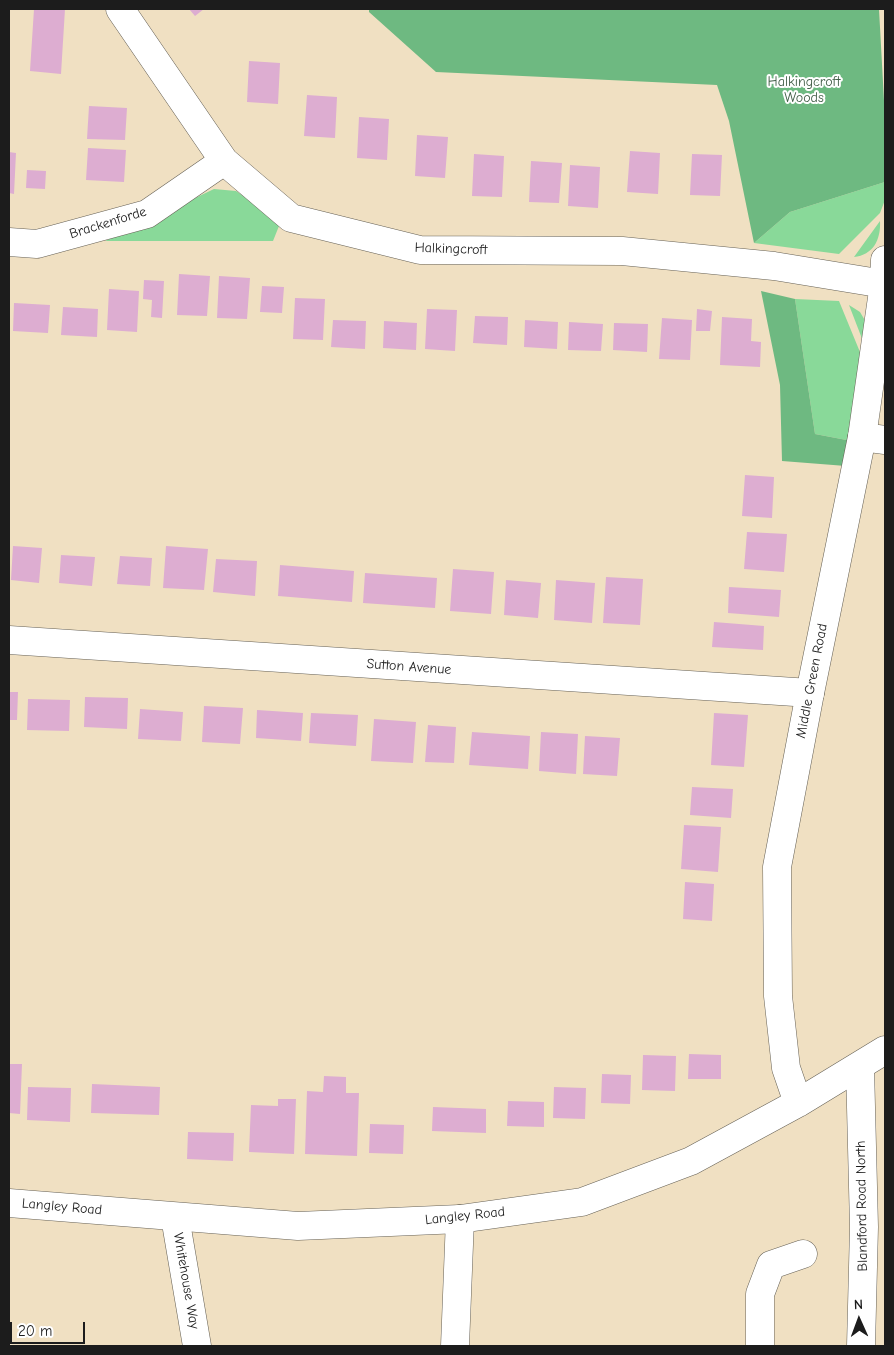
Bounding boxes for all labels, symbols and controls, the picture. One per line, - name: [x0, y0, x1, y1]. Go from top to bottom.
- park label: Halkingcroft Woods: [768, 74, 840, 106]
- street label: Brackenforde: [67, 203, 149, 243]
- street label: Halkingcroft: [414, 239, 488, 259]
- street label: Middle Green Road: [793, 622, 831, 740]
- street label: Sutton Avenue: [366, 656, 452, 678]
- street label: Blandford Road North: [852, 1140, 872, 1272]
- street label: Langley Road: [21, 1195, 103, 1219]
- street label: Langley Road: [424, 1203, 506, 1229]
- street label: Whitehouse Way: [169, 1231, 203, 1331]
- north arrow: [834, 1295, 884, 1345]
- text: N: [854, 1296, 863, 1313]
- scale bar: [12, 1312, 88, 1344]
- text: 20 m: [18, 1322, 52, 1340]

